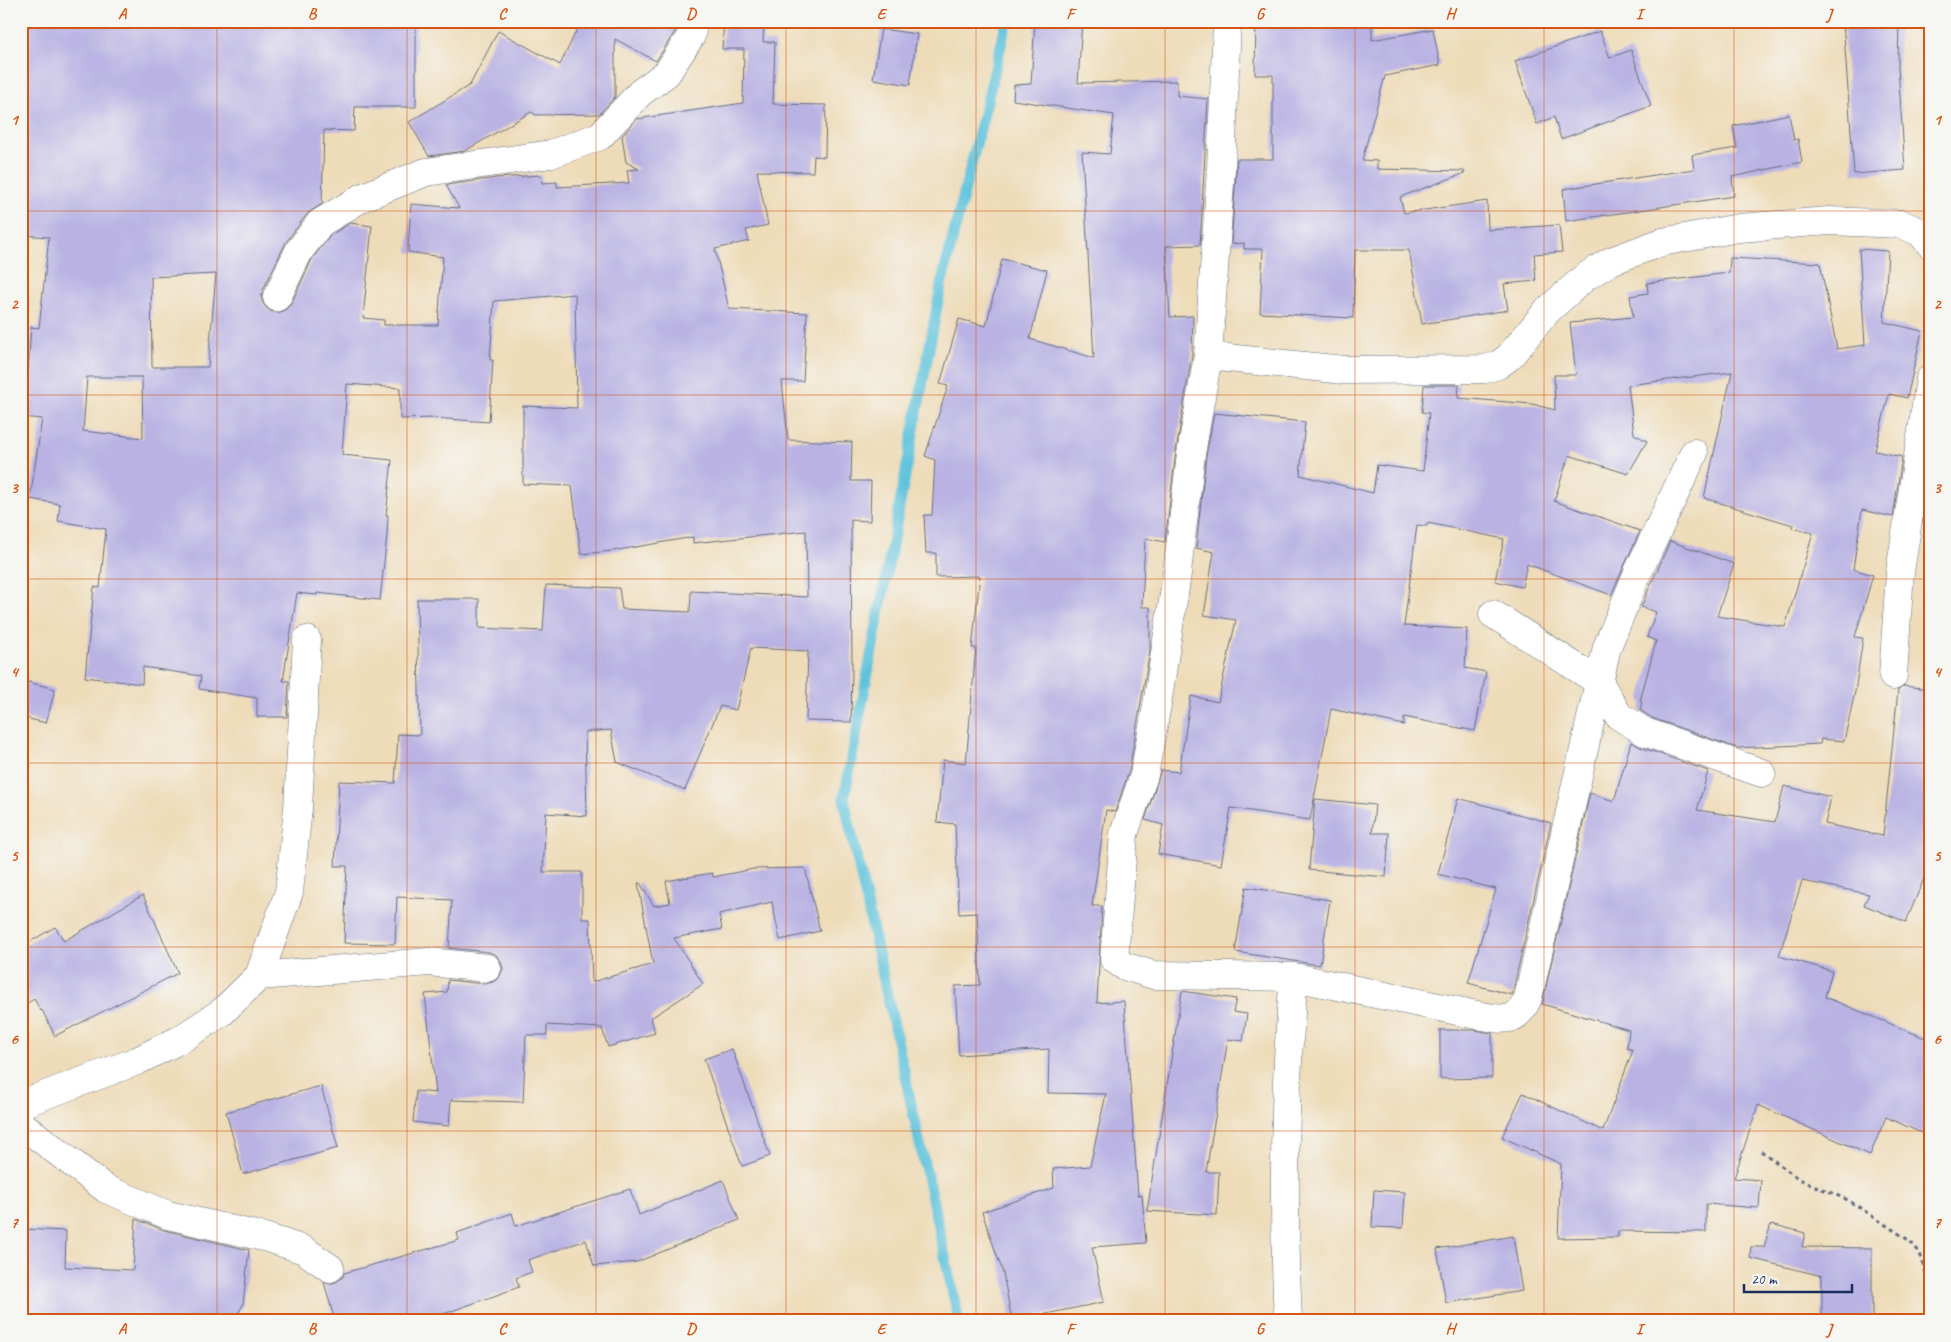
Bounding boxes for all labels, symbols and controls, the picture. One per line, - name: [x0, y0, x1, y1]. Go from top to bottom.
- text: A: [118, 4, 128, 24]
- text: B: [308, 4, 318, 24]
- text: C: [498, 4, 508, 24]
- text: D: [686, 4, 697, 24]
- text: E: [877, 4, 888, 24]
- text: F: [1066, 4, 1077, 24]
- text: G: [1256, 4, 1266, 24]
- text: H: [1445, 4, 1457, 24]
- text: I: [1636, 4, 1646, 24]
- text: J: [1825, 4, 1834, 24]
- text: 1: [10, 110, 19, 130]
- text: 1: [1933, 110, 1942, 130]
- text: 2: [10, 294, 19, 314]
- text: 2: [1933, 294, 1942, 314]
- text: 3: [10, 478, 19, 498]
- text: 3: [1933, 478, 1942, 498]
- text: 4: [10, 662, 19, 682]
- text: 4: [1933, 662, 1942, 682]
- text: 5: [11, 846, 20, 866]
- text: 5: [1934, 846, 1943, 866]
- text: 6: [10, 1029, 19, 1049]
- text: 6: [1933, 1029, 1942, 1049]
- text: 7: [10, 1213, 19, 1233]
- text: 7: [1933, 1213, 1942, 1233]
- scale bar: [1744, 1262, 1851, 1294]
- text: 20 m: [1751, 1270, 1778, 1289]
- text: A: [118, 1319, 128, 1339]
- text: B: [308, 1319, 318, 1339]
- text: C: [498, 1319, 508, 1339]
- text: D: [686, 1319, 697, 1339]
- text: E: [877, 1319, 888, 1339]
- text: F: [1066, 1319, 1077, 1339]
- text: G: [1256, 1319, 1266, 1339]
- text: H: [1445, 1319, 1457, 1339]
- text: I: [1636, 1319, 1646, 1339]
- text: J: [1825, 1319, 1834, 1339]

